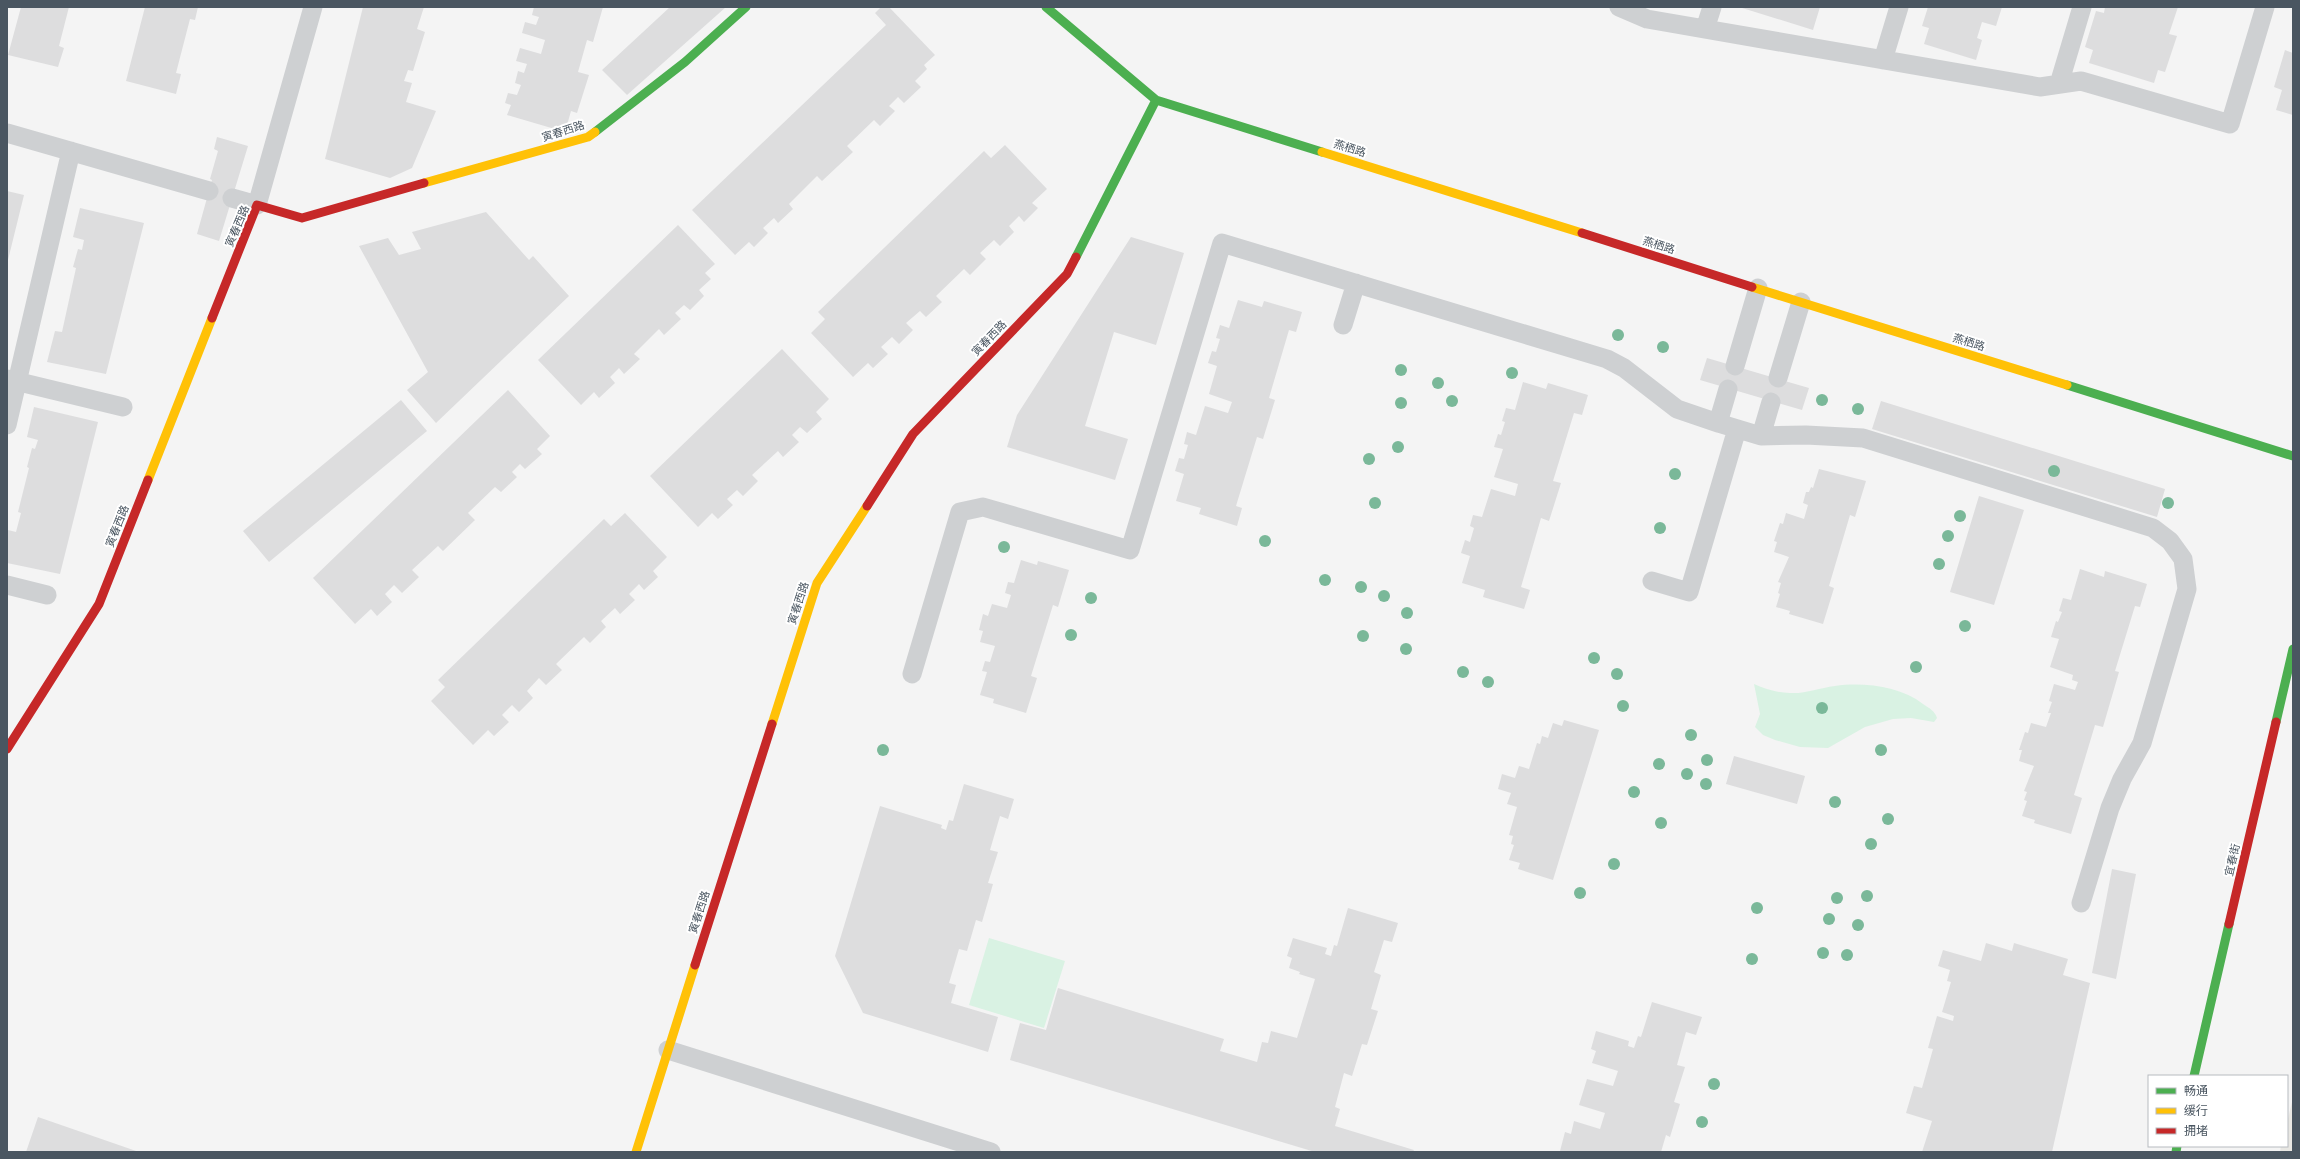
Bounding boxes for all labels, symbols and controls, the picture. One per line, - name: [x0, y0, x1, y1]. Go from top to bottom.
- street label: 寅春西路: [540, 118, 586, 144]
- street label: 燕栖路: [1332, 136, 1368, 160]
- street label: 寅春西路: [222, 203, 252, 249]
- street label: 燕栖路: [1641, 233, 1677, 257]
- street label: 寅春西路: [969, 317, 1009, 359]
- street label: 燕栖路: [1951, 330, 1987, 354]
- street label: 寅春西路: [102, 503, 132, 549]
- street label: 寅春西路: [785, 580, 811, 626]
- street label: 宜春街: [2221, 842, 2243, 878]
- street label: 寅春西路: [686, 889, 712, 935]
- legend: [2148, 1075, 2288, 1147]
- text: 畅通: [2184, 1083, 2208, 1098]
- text: 缓行: [2184, 1103, 2208, 1118]
- text: 拥堵: [2184, 1123, 2208, 1138]

